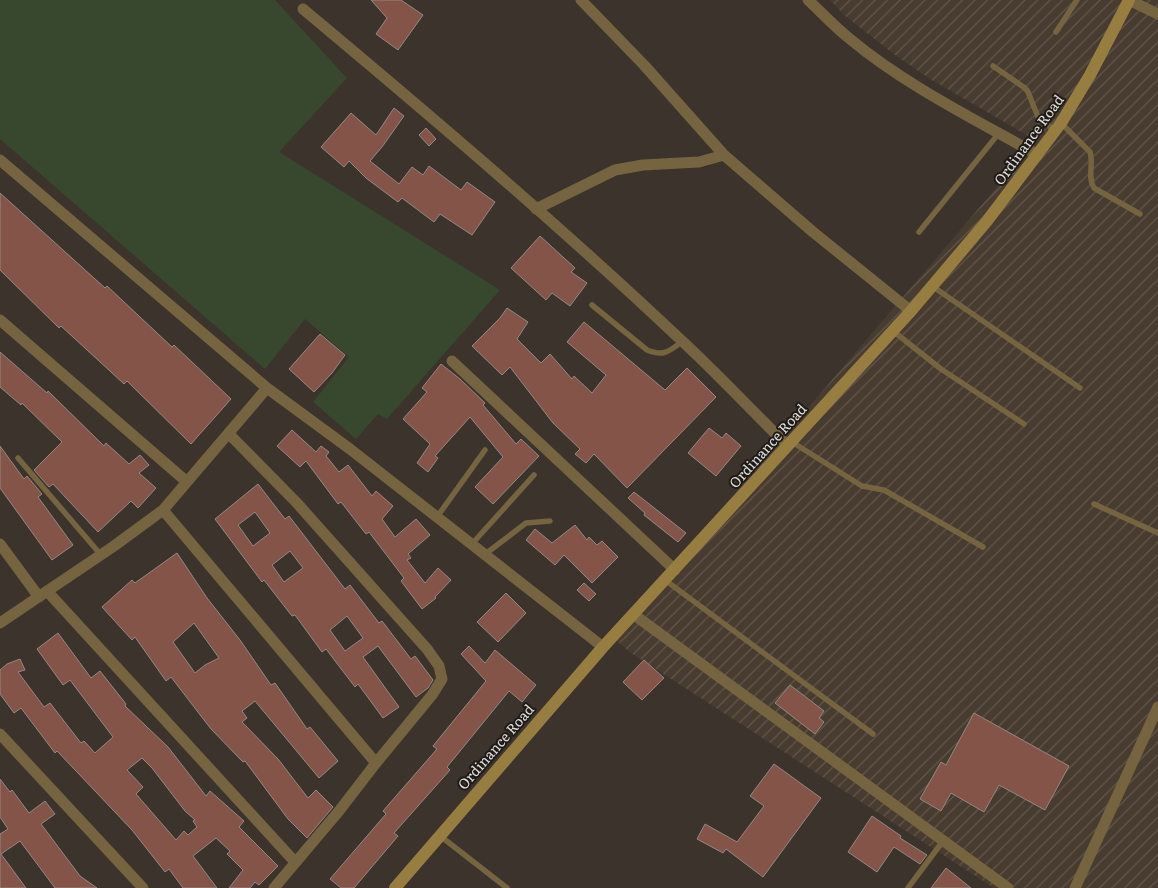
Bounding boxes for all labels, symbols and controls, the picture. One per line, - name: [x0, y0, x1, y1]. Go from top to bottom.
- street label: Ordinance Road: [989, 90, 1068, 189]
- street label: Ordinance Road: [724, 399, 811, 492]
- street label: Ordinance Road: [453, 699, 538, 793]

